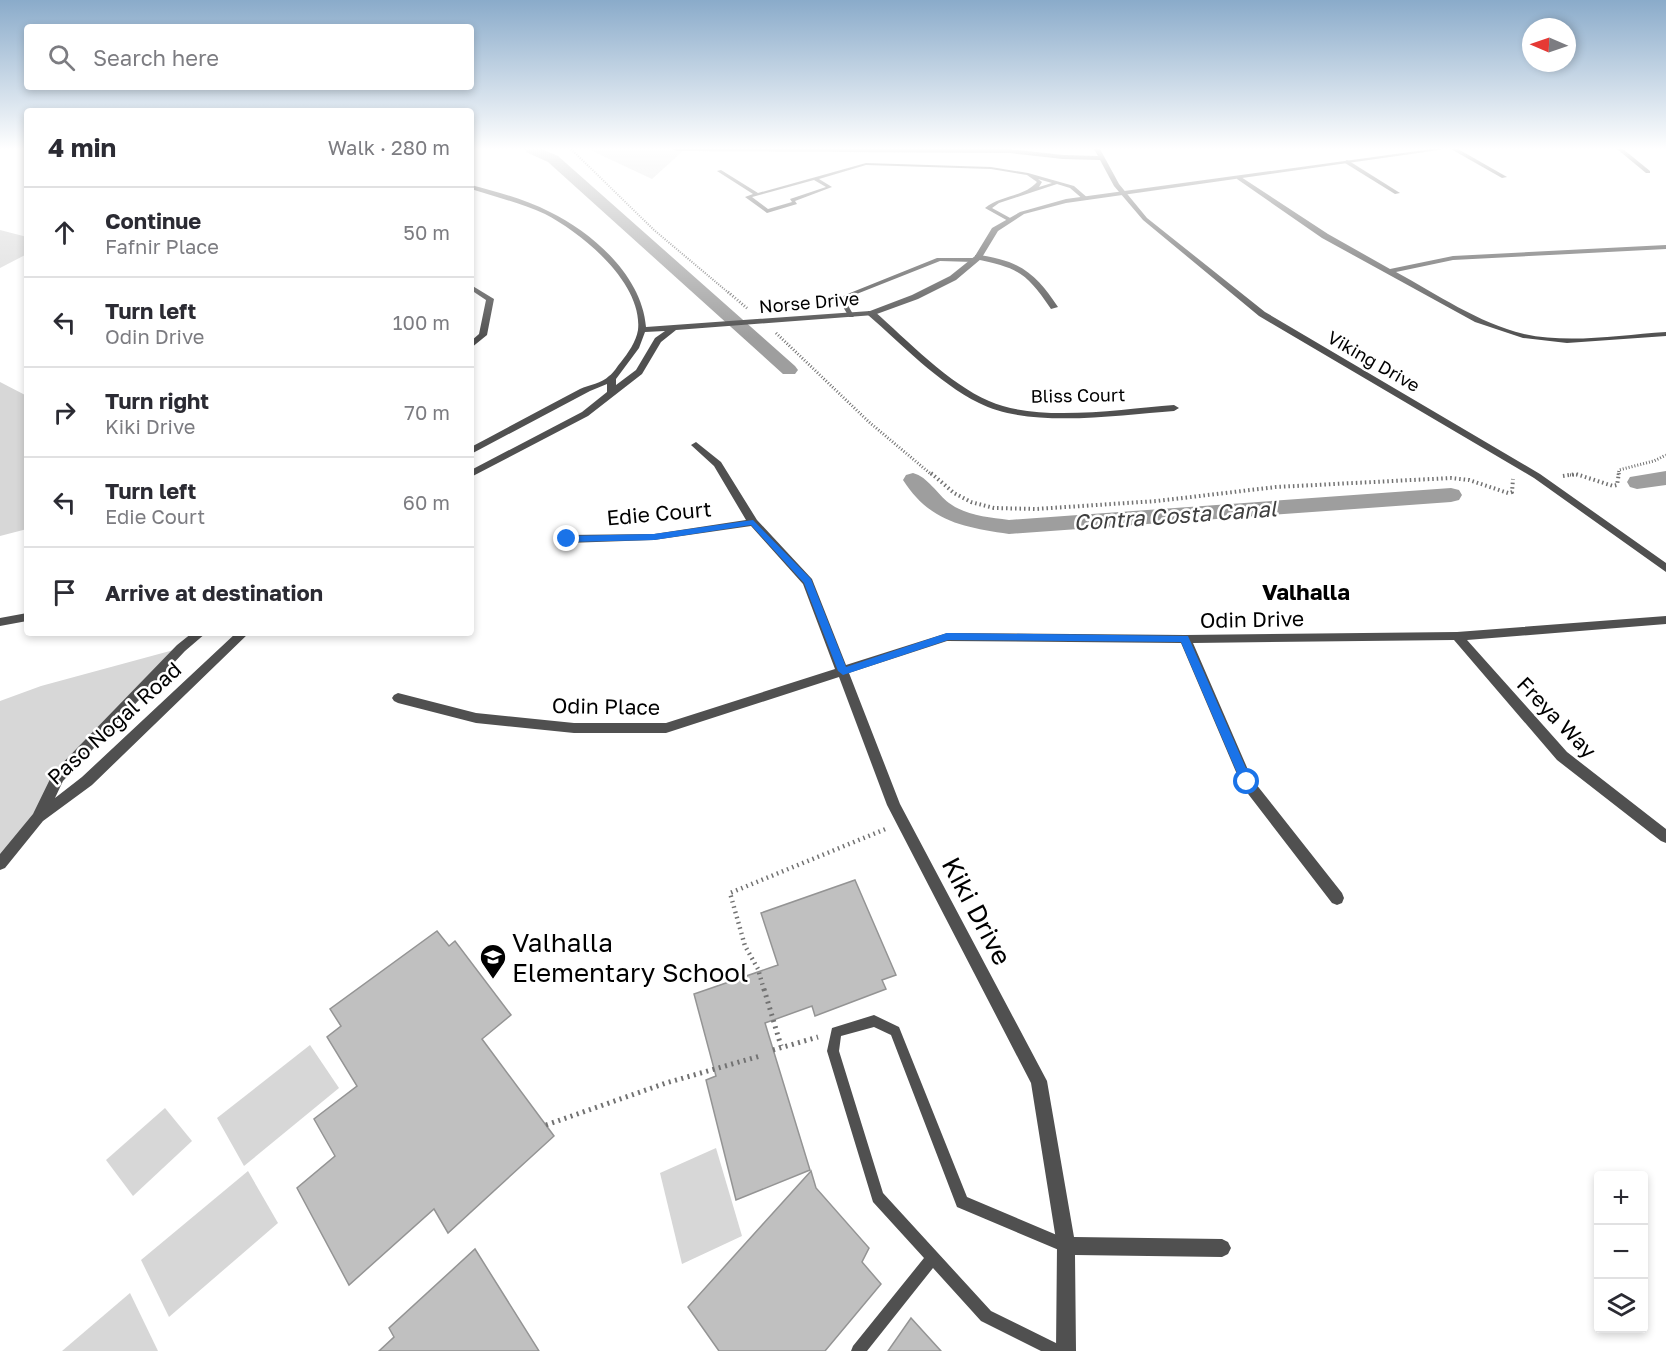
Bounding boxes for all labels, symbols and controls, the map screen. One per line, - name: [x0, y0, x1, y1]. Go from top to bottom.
- north arrow: [1522, 18, 1576, 72]
- search box: [24, 24, 474, 90]
- icon: search: [45, 41, 78, 74]
- text: Search here: [93, 44, 219, 71]
- text: 4 min: [48, 132, 116, 163]
- text: Walk · 280 m: [328, 135, 450, 159]
- text: Continue: [105, 207, 201, 234]
- icon: ahead: [48, 216, 81, 249]
- text: 50 m: [403, 220, 450, 244]
- text: Fafnir Place: [105, 234, 219, 258]
- street label: Norse Drive: [758, 287, 860, 317]
- text: Turn left: [105, 297, 196, 324]
- icon: left: [48, 306, 81, 339]
- text: 100 m: [393, 310, 450, 334]
- text: Odin Drive: [105, 324, 204, 348]
- street label: Viking Drive: [1324, 326, 1424, 396]
- street label: Bliss Court: [1030, 383, 1126, 407]
- text: Turn right: [105, 387, 209, 414]
- icon: right: [48, 396, 81, 429]
- text: 70 m: [404, 400, 450, 424]
- text: Kiki Drive: [105, 414, 195, 438]
- text: Turn left: [105, 477, 196, 504]
- icon: left: [48, 486, 81, 519]
- text: 60 m: [403, 490, 450, 514]
- water label: Contra Costa Canal: [1073, 494, 1278, 536]
- street label: Edie Court: [605, 495, 713, 531]
- text: Edie Court: [105, 504, 205, 528]
- route end: [553, 525, 579, 551]
- icon: arrive: [48, 576, 81, 609]
- district label: Valhalla: [1262, 578, 1350, 605]
- text: Arrive at destination: [105, 579, 323, 606]
- street label: Odin Drive: [1200, 605, 1304, 633]
- street label: Paso Nogal Road: [42, 656, 186, 790]
- street label: Freya Way: [1512, 671, 1602, 763]
- street label: Odin Place: [552, 692, 660, 720]
- route start: [1233, 768, 1259, 794]
- street label: Kiki Drive: [936, 852, 1018, 970]
- place label: Valhalla Elementary School: [512, 927, 748, 988]
- school or university icon: Valhalla Elementary School: [478, 942, 508, 980]
- map controls: [1594, 1171, 1648, 1333]
- button: +: [1594, 1171, 1648, 1225]
- button: −: [1594, 1225, 1648, 1279]
- button: layers: [1594, 1279, 1648, 1333]

